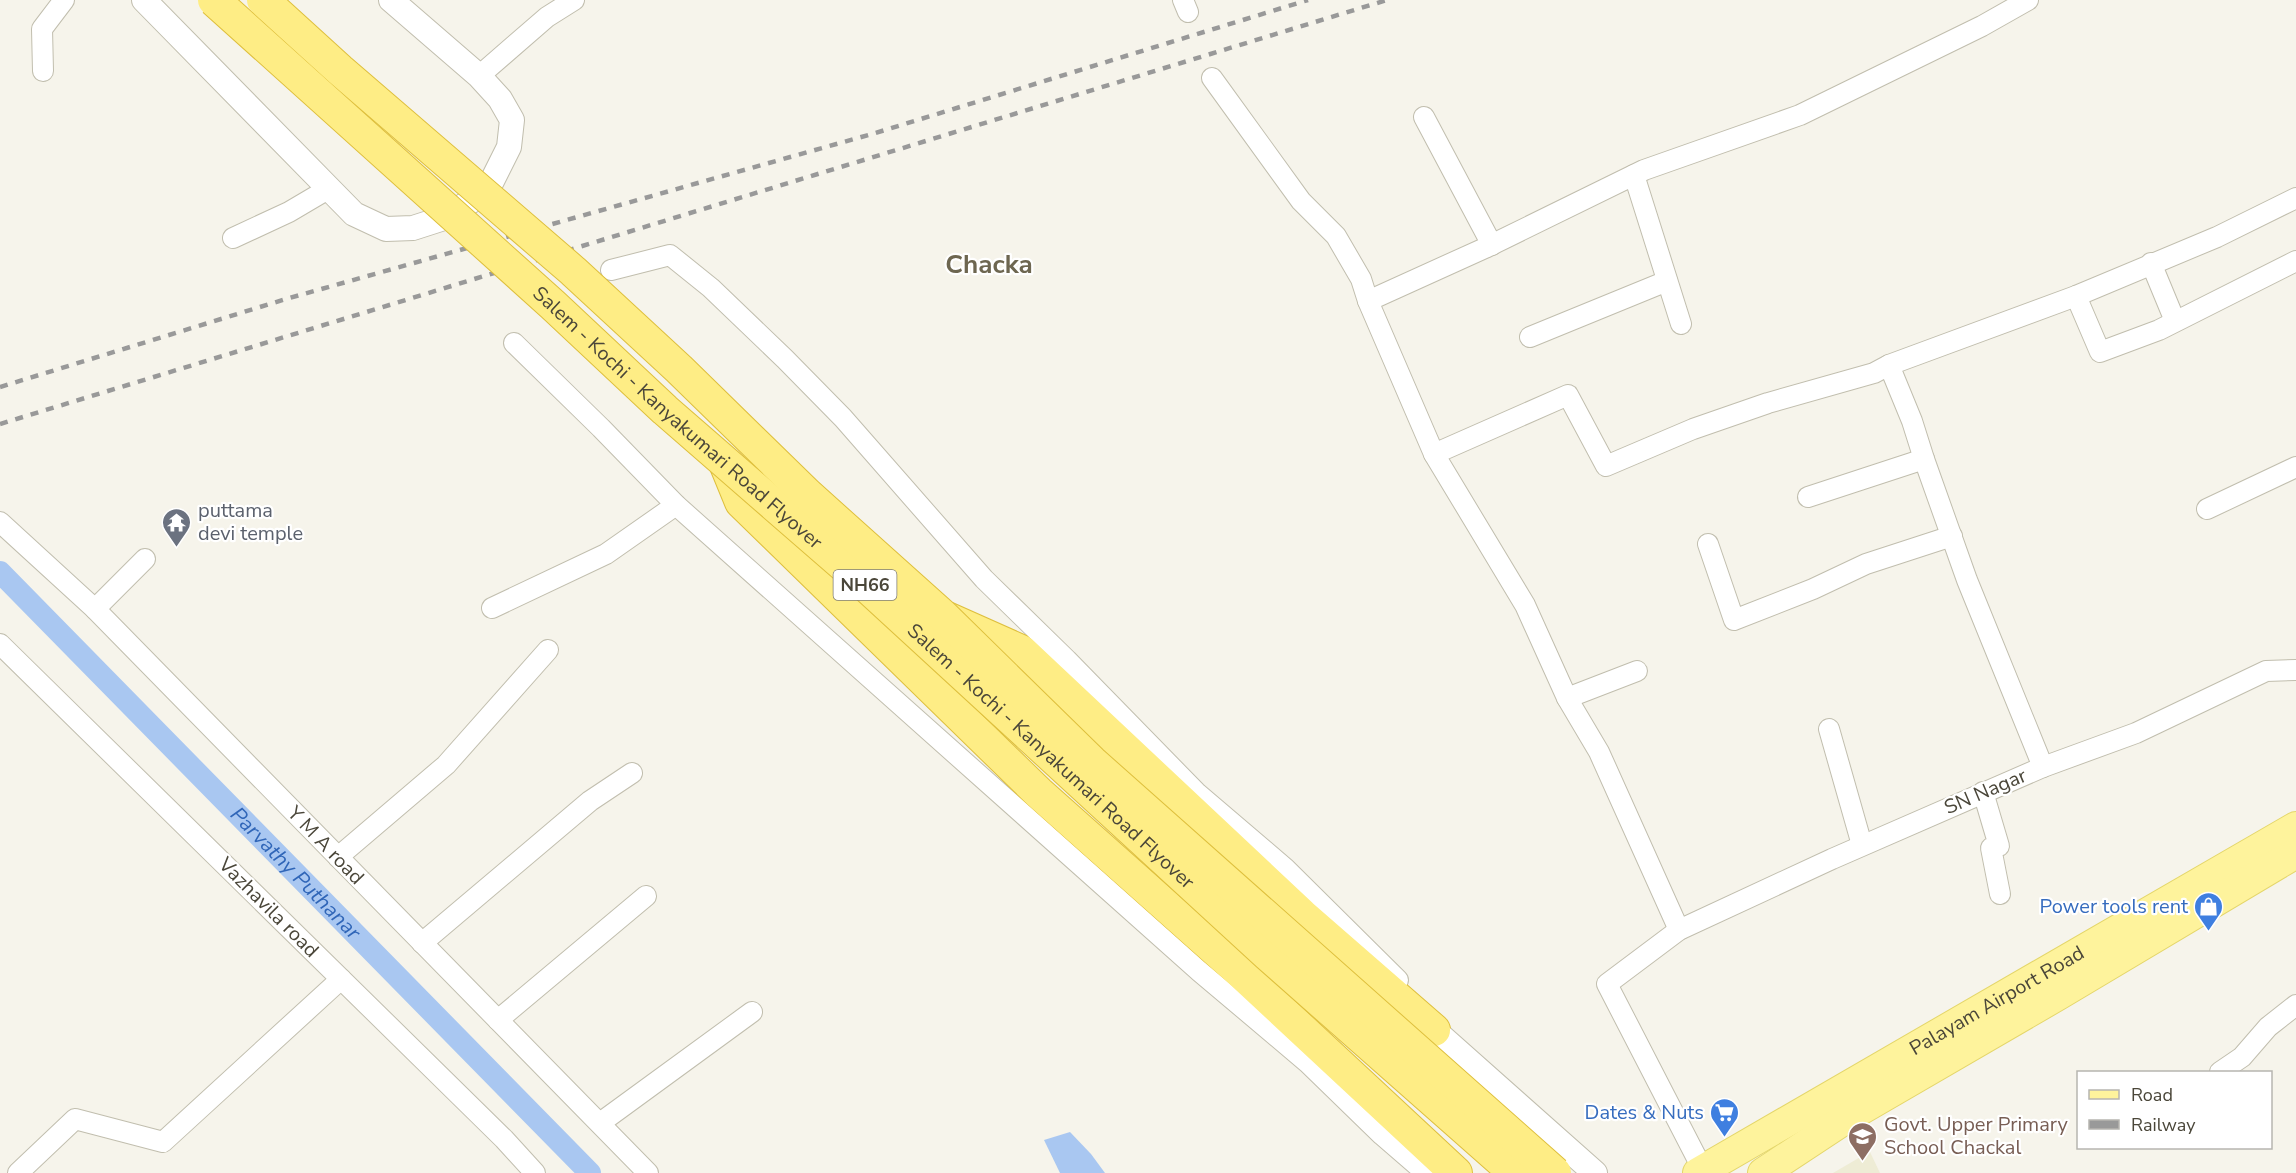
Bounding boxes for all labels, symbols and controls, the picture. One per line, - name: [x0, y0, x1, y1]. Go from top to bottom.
- district label: Chacka: [945, 247, 1033, 282]
- street label: Salem - Kochi - Kanyakumari Road Flyover: [527, 280, 828, 555]
- place label: puttama devi temple: [198, 497, 303, 547]
- temple icon: puttama devi temple: [161, 506, 193, 548]
- road number: NH66: [834, 570, 896, 600]
- street label: Salem - Kochi - Kanyakumari Road Flyover: [901, 617, 1200, 895]
- street label: SN Nagar: [1940, 762, 2031, 821]
- street label: Y M A road: [281, 799, 370, 890]
- water label: Parvathy Puthanar: [224, 801, 367, 946]
- street label: Vazhavila road: [212, 851, 325, 963]
- shop icon: Power tools rent: [2193, 890, 2225, 932]
- place label: Power tools rent: [2039, 893, 2189, 920]
- street label: Palayam Airport Road: [1905, 939, 2089, 1062]
- legend: [2077, 1071, 2272, 1149]
- text: Road: [2131, 1083, 2173, 1107]
- supermarket icon: Dates & Nuts: [1709, 1096, 1741, 1138]
- place label: Dates & Nuts: [1585, 1099, 1704, 1126]
- place label: Govt. Upper Primary School Chackal: [1884, 1111, 2069, 1161]
- text: Railway: [2131, 1113, 2196, 1137]
- school or university icon: Govt. Upper Primary School Chackal: [1847, 1120, 1879, 1162]

